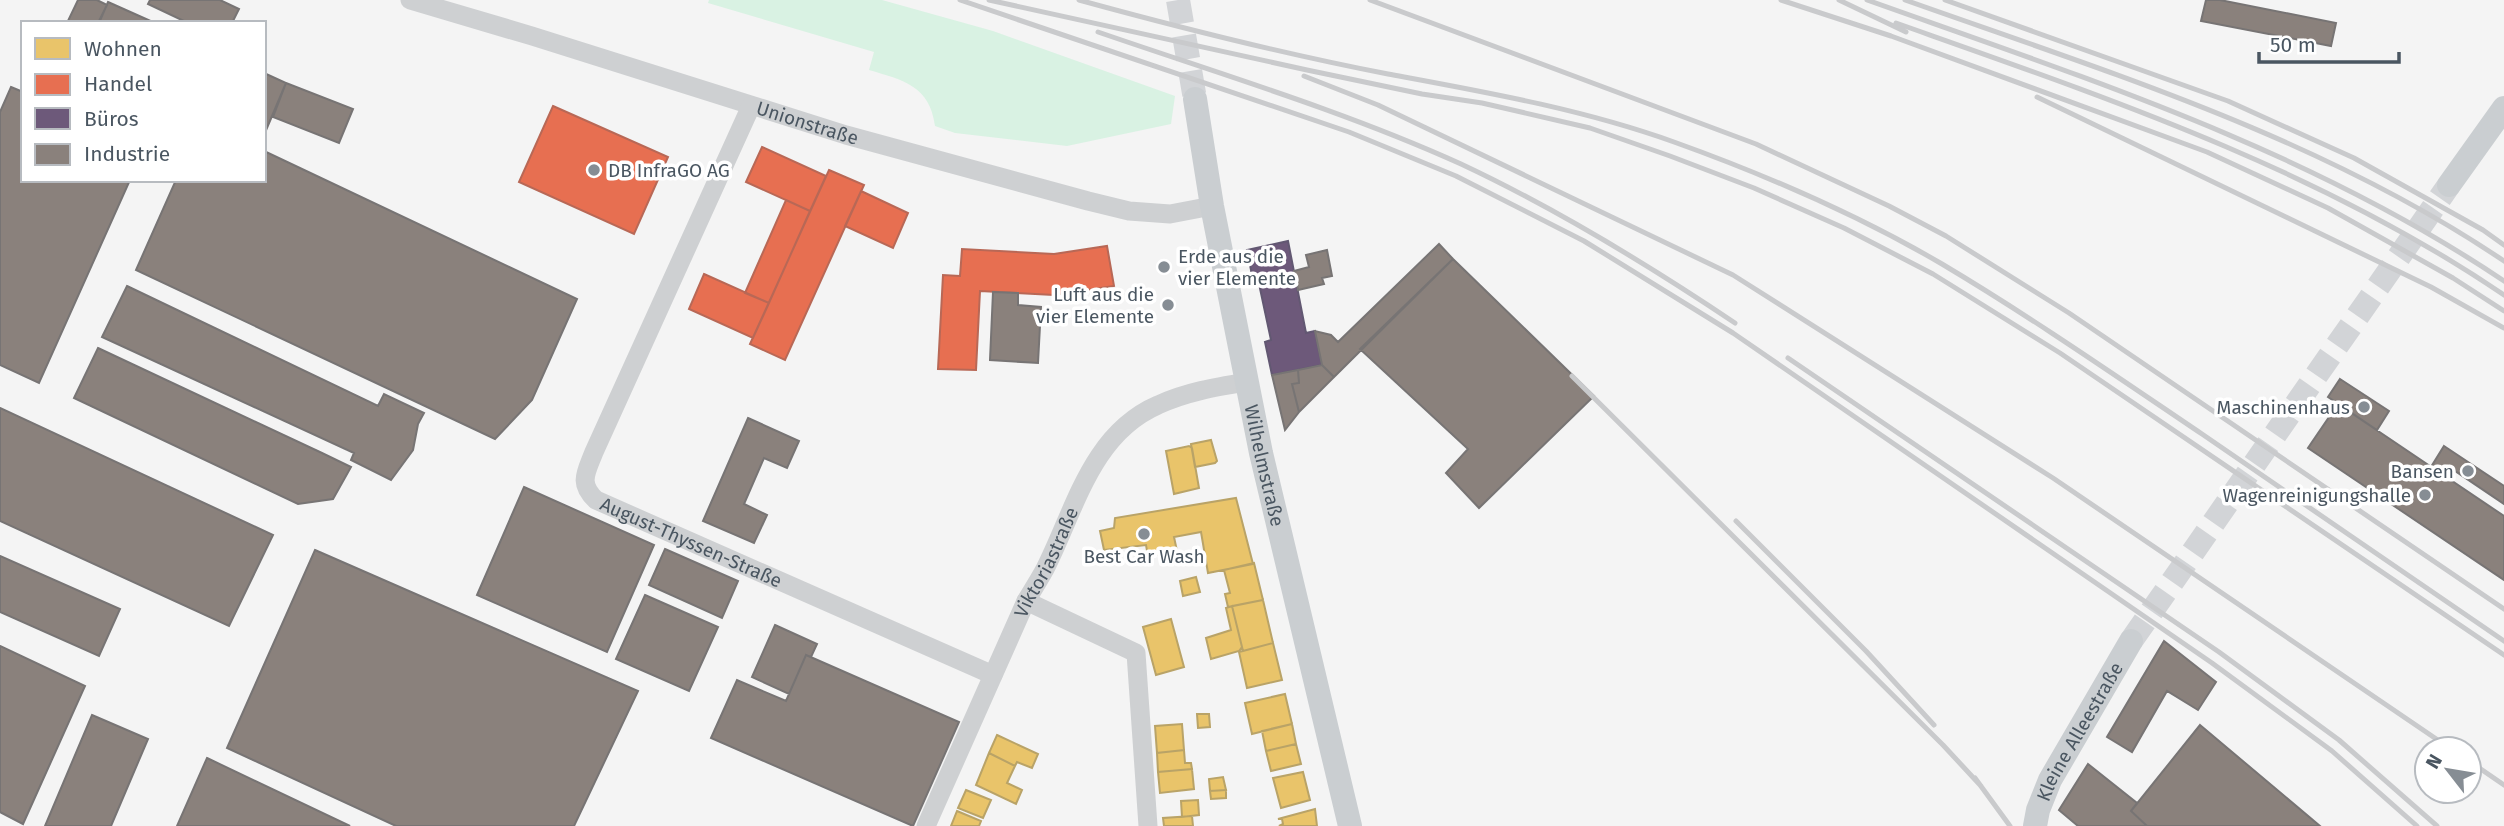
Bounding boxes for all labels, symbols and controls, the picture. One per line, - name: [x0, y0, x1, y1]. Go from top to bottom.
- legend: [21, 21, 266, 182]
- scale bar: [2259, 21, 2399, 65]
- text: 50 m: [2270, 32, 2316, 58]
- text: Wohnen: [84, 36, 162, 62]
- text: Handel: [84, 71, 152, 97]
- street label: Unionstraße: [754, 96, 861, 149]
- text: Büros: [84, 106, 139, 132]
- text: Industrie: [84, 141, 170, 167]
- place label: DB InfraGO AG: [608, 159, 730, 182]
- marker: DB InfraGO AG: [586, 162, 602, 178]
- place label: Erde aus die vier Elemente: [1178, 245, 1296, 290]
- marker: Erde aus die vier Elemente: [1156, 259, 1172, 275]
- place label: Luft aus die vier Elemente: [1036, 283, 1154, 328]
- marker: Luft aus die vier Elemente: [1160, 297, 1176, 313]
- place label: Maschinenhaus: [2217, 396, 2350, 419]
- marker: Maschinenhaus: [2356, 399, 2372, 415]
- street label: Wilhelmstraße: [1240, 402, 1290, 529]
- place label: Bansen: [2391, 460, 2454, 483]
- marker: Bansen: [2460, 463, 2476, 479]
- place label: Wagenreinigungshalle: [2223, 484, 2411, 507]
- marker: Wagenreinigungshalle: [2417, 487, 2433, 503]
- street label: August-Thyssen-Straße: [597, 492, 786, 592]
- street label: Viktoriastraße: [1009, 503, 1083, 621]
- marker: Best Car Wash: [1136, 526, 1152, 542]
- place label: Best Car Wash: [1083, 545, 1205, 568]
- street label: Kleine Alleestraße: [2031, 658, 2128, 804]
- north arrow: [2413, 735, 2483, 805]
- text: N: [2421, 750, 2447, 773]

